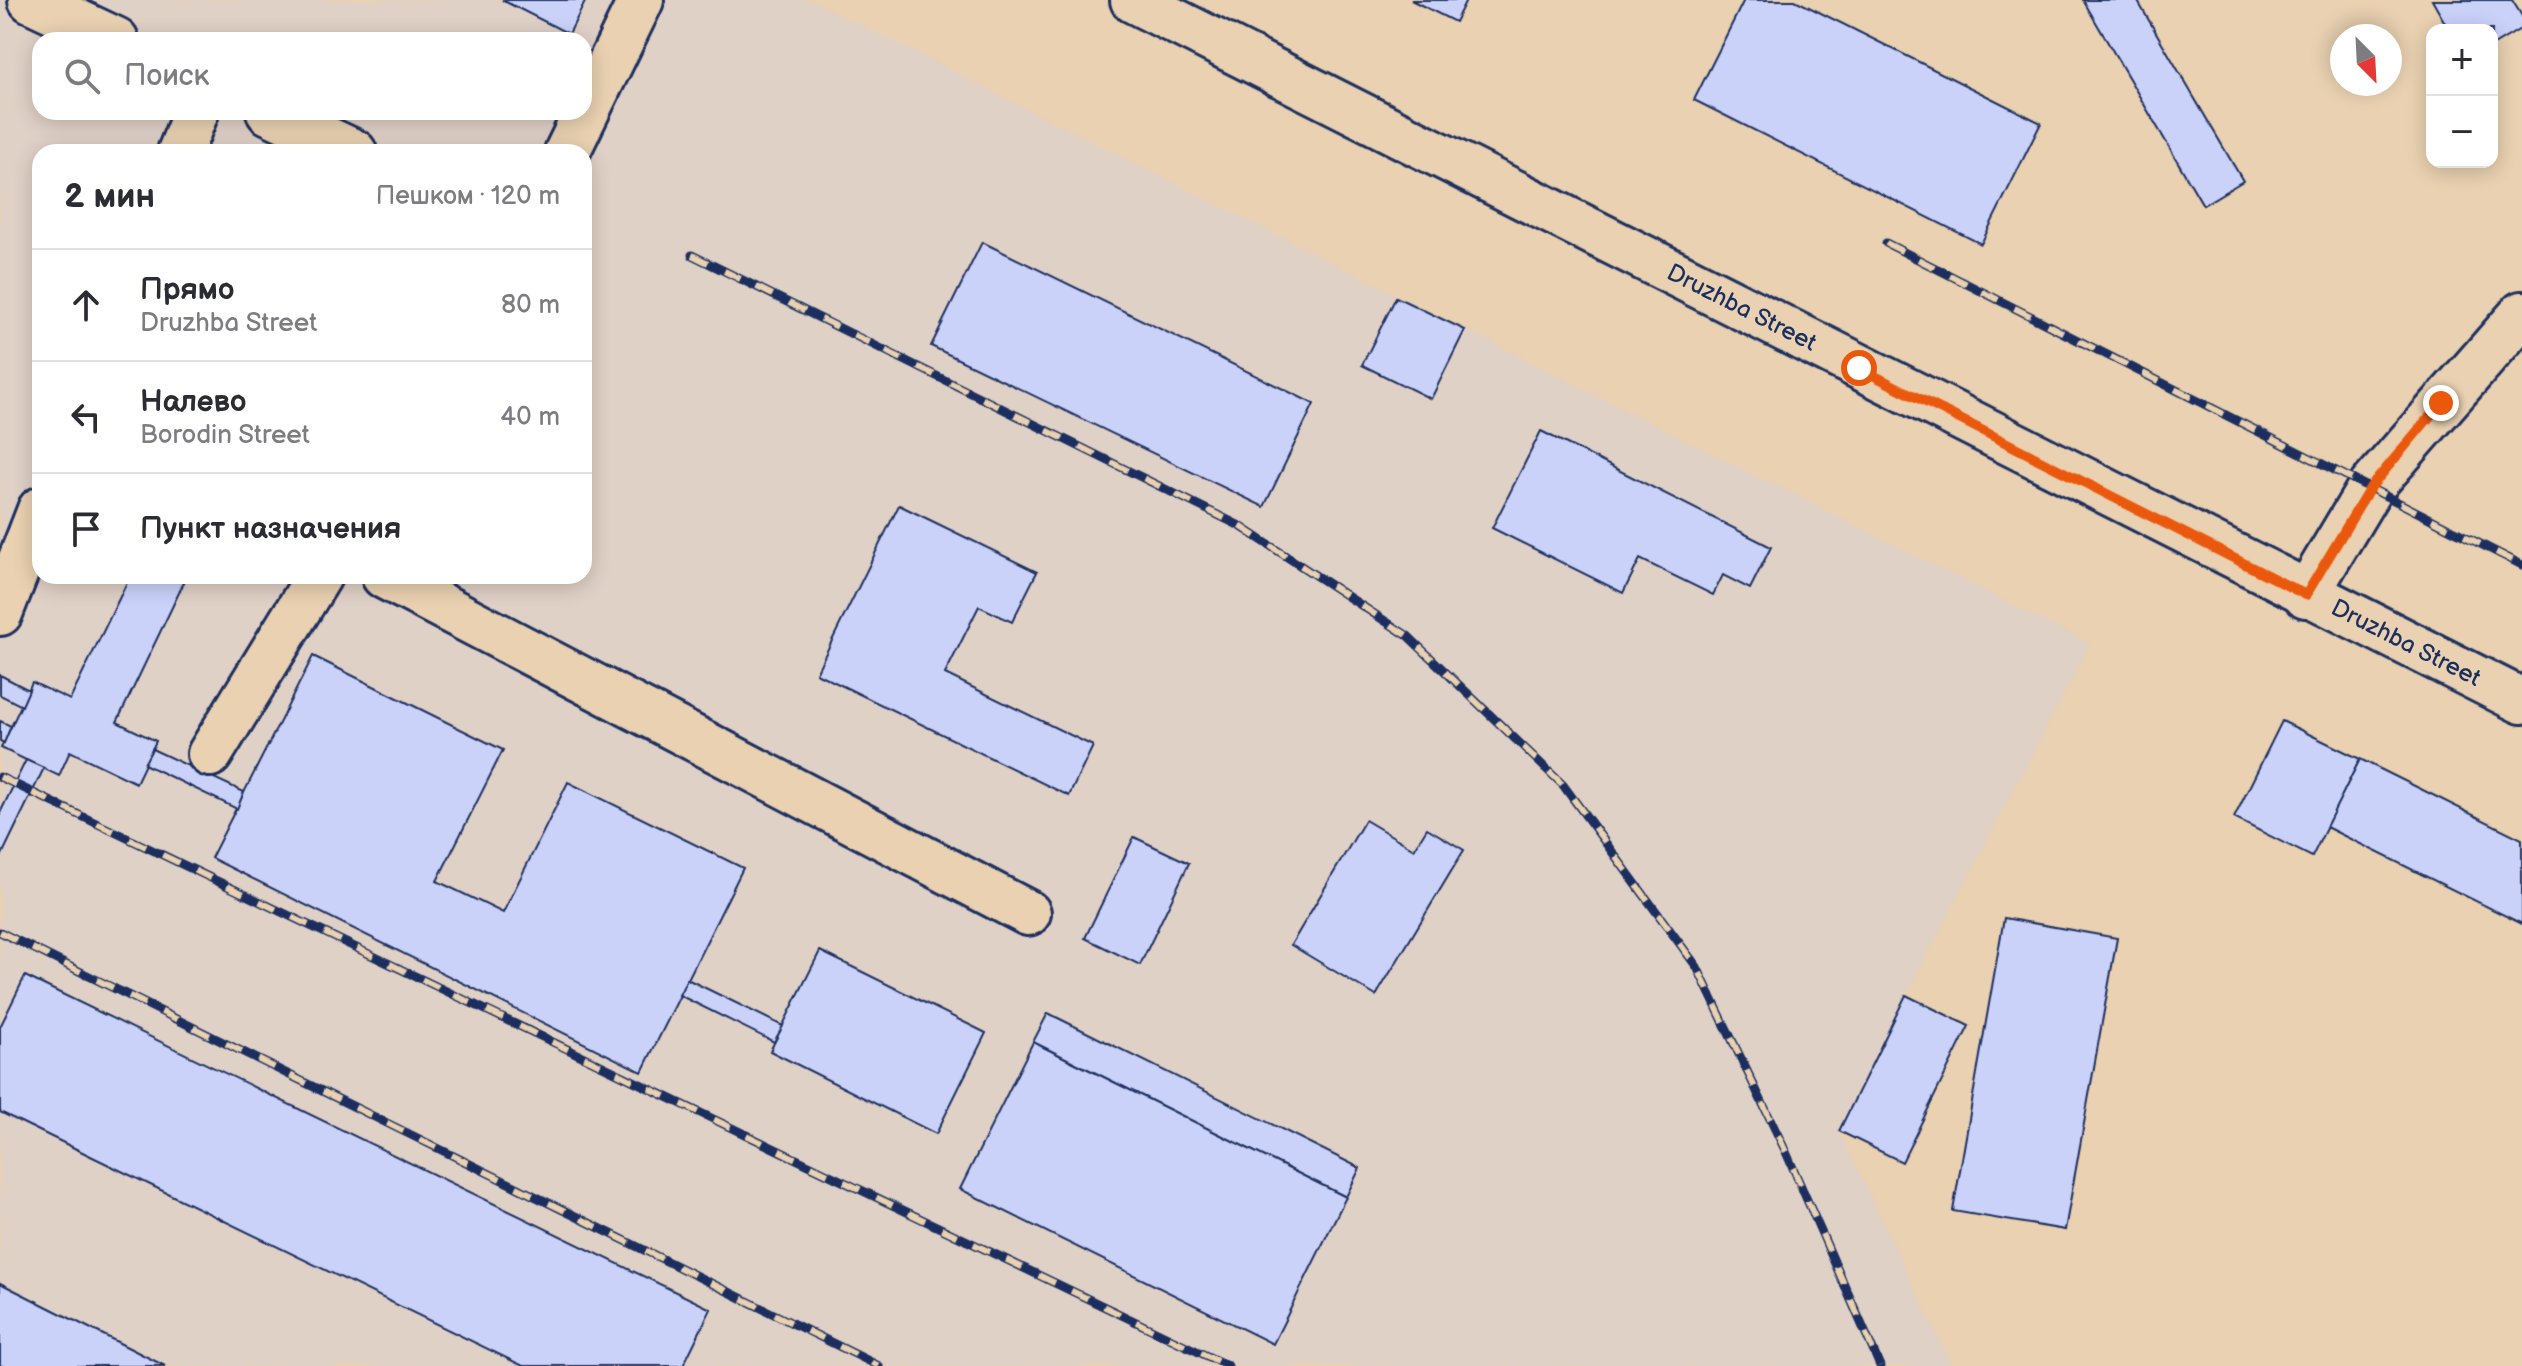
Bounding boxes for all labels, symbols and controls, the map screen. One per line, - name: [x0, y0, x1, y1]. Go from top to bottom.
- north arrow: [2330, 24, 2402, 96]
- map controls: [2426, 24, 2498, 168]
- button: +: [2426, 24, 2498, 96]
- search box: [32, 32, 592, 120]
- icon: search: [60, 54, 104, 98]
- text: Поиск: [124, 58, 210, 94]
- button: −: [2426, 96, 2498, 168]
- text: 2 мин: [64, 176, 155, 217]
- text: Пешком · 120 m: [376, 181, 560, 212]
- street label: Druzhba Street: [1662, 258, 1822, 358]
- text: Прямо: [140, 272, 234, 308]
- icon: ahead: [64, 283, 108, 327]
- text: 80 m: [501, 290, 560, 321]
- text: Druzhba Street: [140, 308, 317, 339]
- route start: [1841, 350, 1877, 386]
- text: Налево: [140, 384, 246, 420]
- route end: [2423, 385, 2459, 421]
- icon: left: [64, 395, 108, 439]
- text: 40 m: [500, 402, 560, 433]
- text: Borodin Street: [140, 420, 310, 451]
- icon: arrive: [64, 507, 108, 551]
- text: Пункт назначения: [140, 511, 401, 547]
- street label: Druzhba Street: [2326, 593, 2486, 693]

